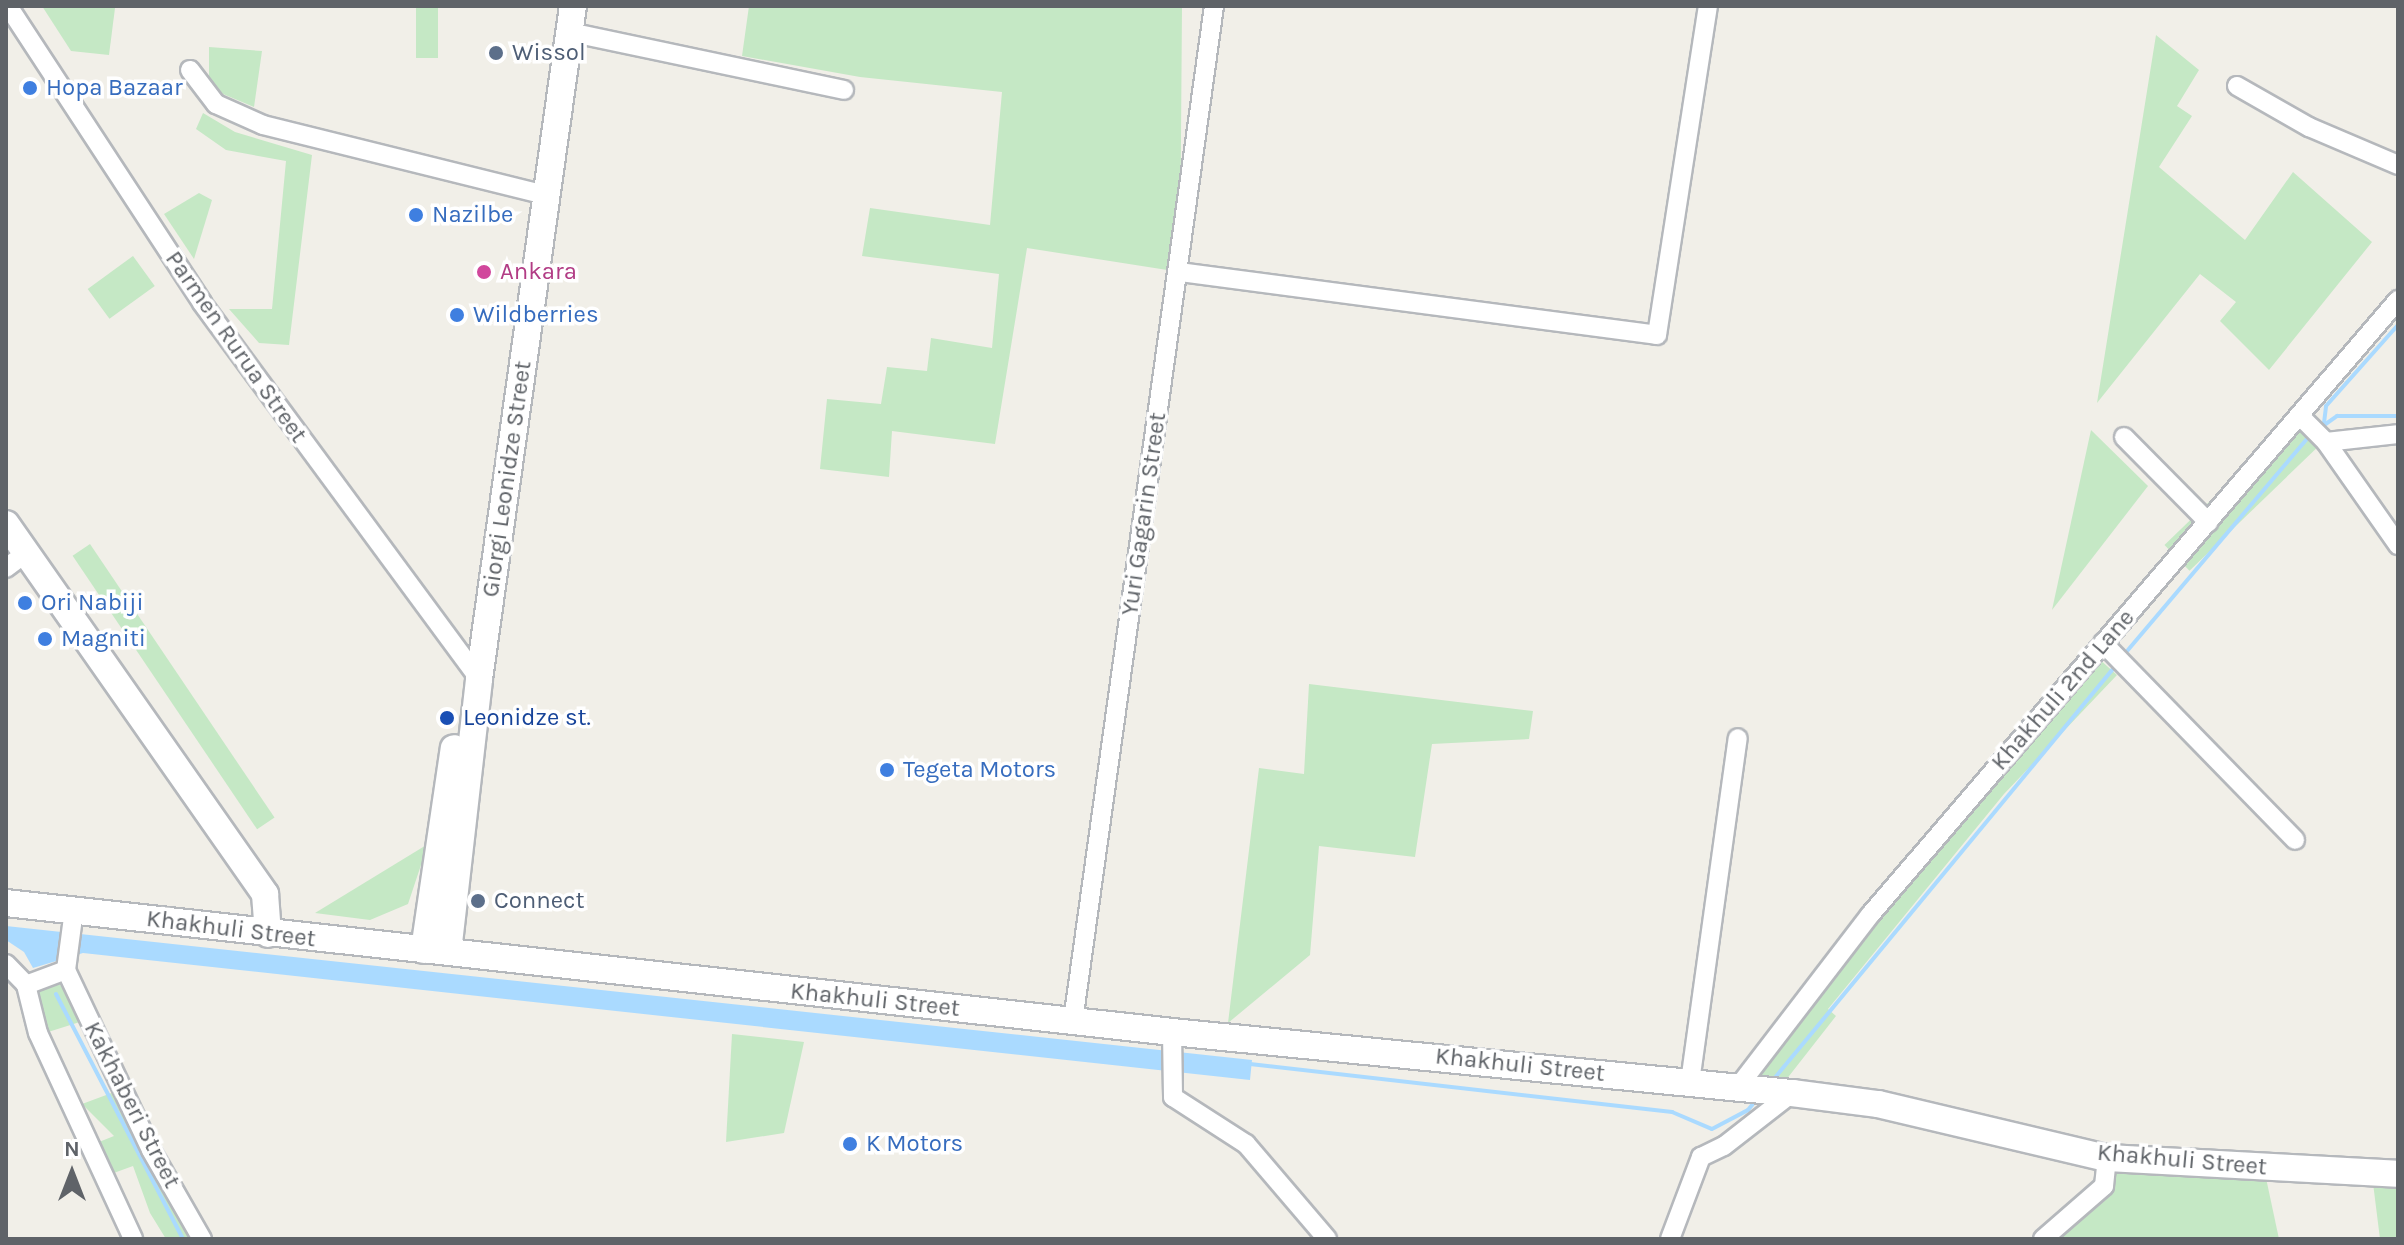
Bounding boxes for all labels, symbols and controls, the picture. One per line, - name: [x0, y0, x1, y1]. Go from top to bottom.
- place label: Wissol: [512, 39, 586, 67]
- marker: Wissol: [487, 44, 505, 62]
- place label: Hopa Bazaar: [46, 74, 183, 102]
- marker: Hopa Bazaar: [21, 79, 39, 97]
- place label: Nazilbe: [432, 201, 513, 229]
- marker: Nazilbe: [407, 206, 425, 224]
- street label: Parmen Rurua Street: [159, 246, 313, 448]
- place label: Ankara: [500, 258, 577, 286]
- marker: Ankara: [475, 263, 493, 281]
- place label: Wildberries: [473, 301, 599, 329]
- marker: Wildberries: [448, 306, 466, 324]
- street label: Giorgi Leonidze Street: [476, 359, 538, 599]
- street label: Yuri Gagarin Street: [1115, 411, 1173, 617]
- place label: Ori Nabiji: [41, 589, 144, 617]
- marker: Ori Nabiji: [16, 594, 34, 612]
- street label: Khakhuli 2nd Lane: [1985, 604, 2141, 776]
- place label: Magniti: [61, 625, 146, 653]
- marker: Magniti: [36, 630, 54, 648]
- place label: Leonidze st.: [463, 704, 591, 732]
- marker: Leonidze st.: [438, 709, 456, 727]
- place label: Tegeta Motors: [903, 756, 1056, 784]
- marker: Tegeta Motors: [878, 761, 896, 779]
- place label: Connect: [494, 887, 585, 915]
- marker: Connect: [469, 892, 487, 910]
- street label: Khakhuli Street: [145, 904, 317, 954]
- street label: Khakhuli Street: [789, 977, 961, 1023]
- street label: Kakhaberi Street: [78, 1017, 186, 1193]
- street label: Khakhuli Street: [1434, 1042, 1606, 1088]
- place label: K Motors: [866, 1130, 963, 1158]
- north arrow: [32, 1133, 112, 1213]
- marker: K Motors: [841, 1135, 859, 1153]
- text: N: [64, 1136, 80, 1162]
- street label: Khakhuli Street: [2096, 1138, 2268, 1182]

